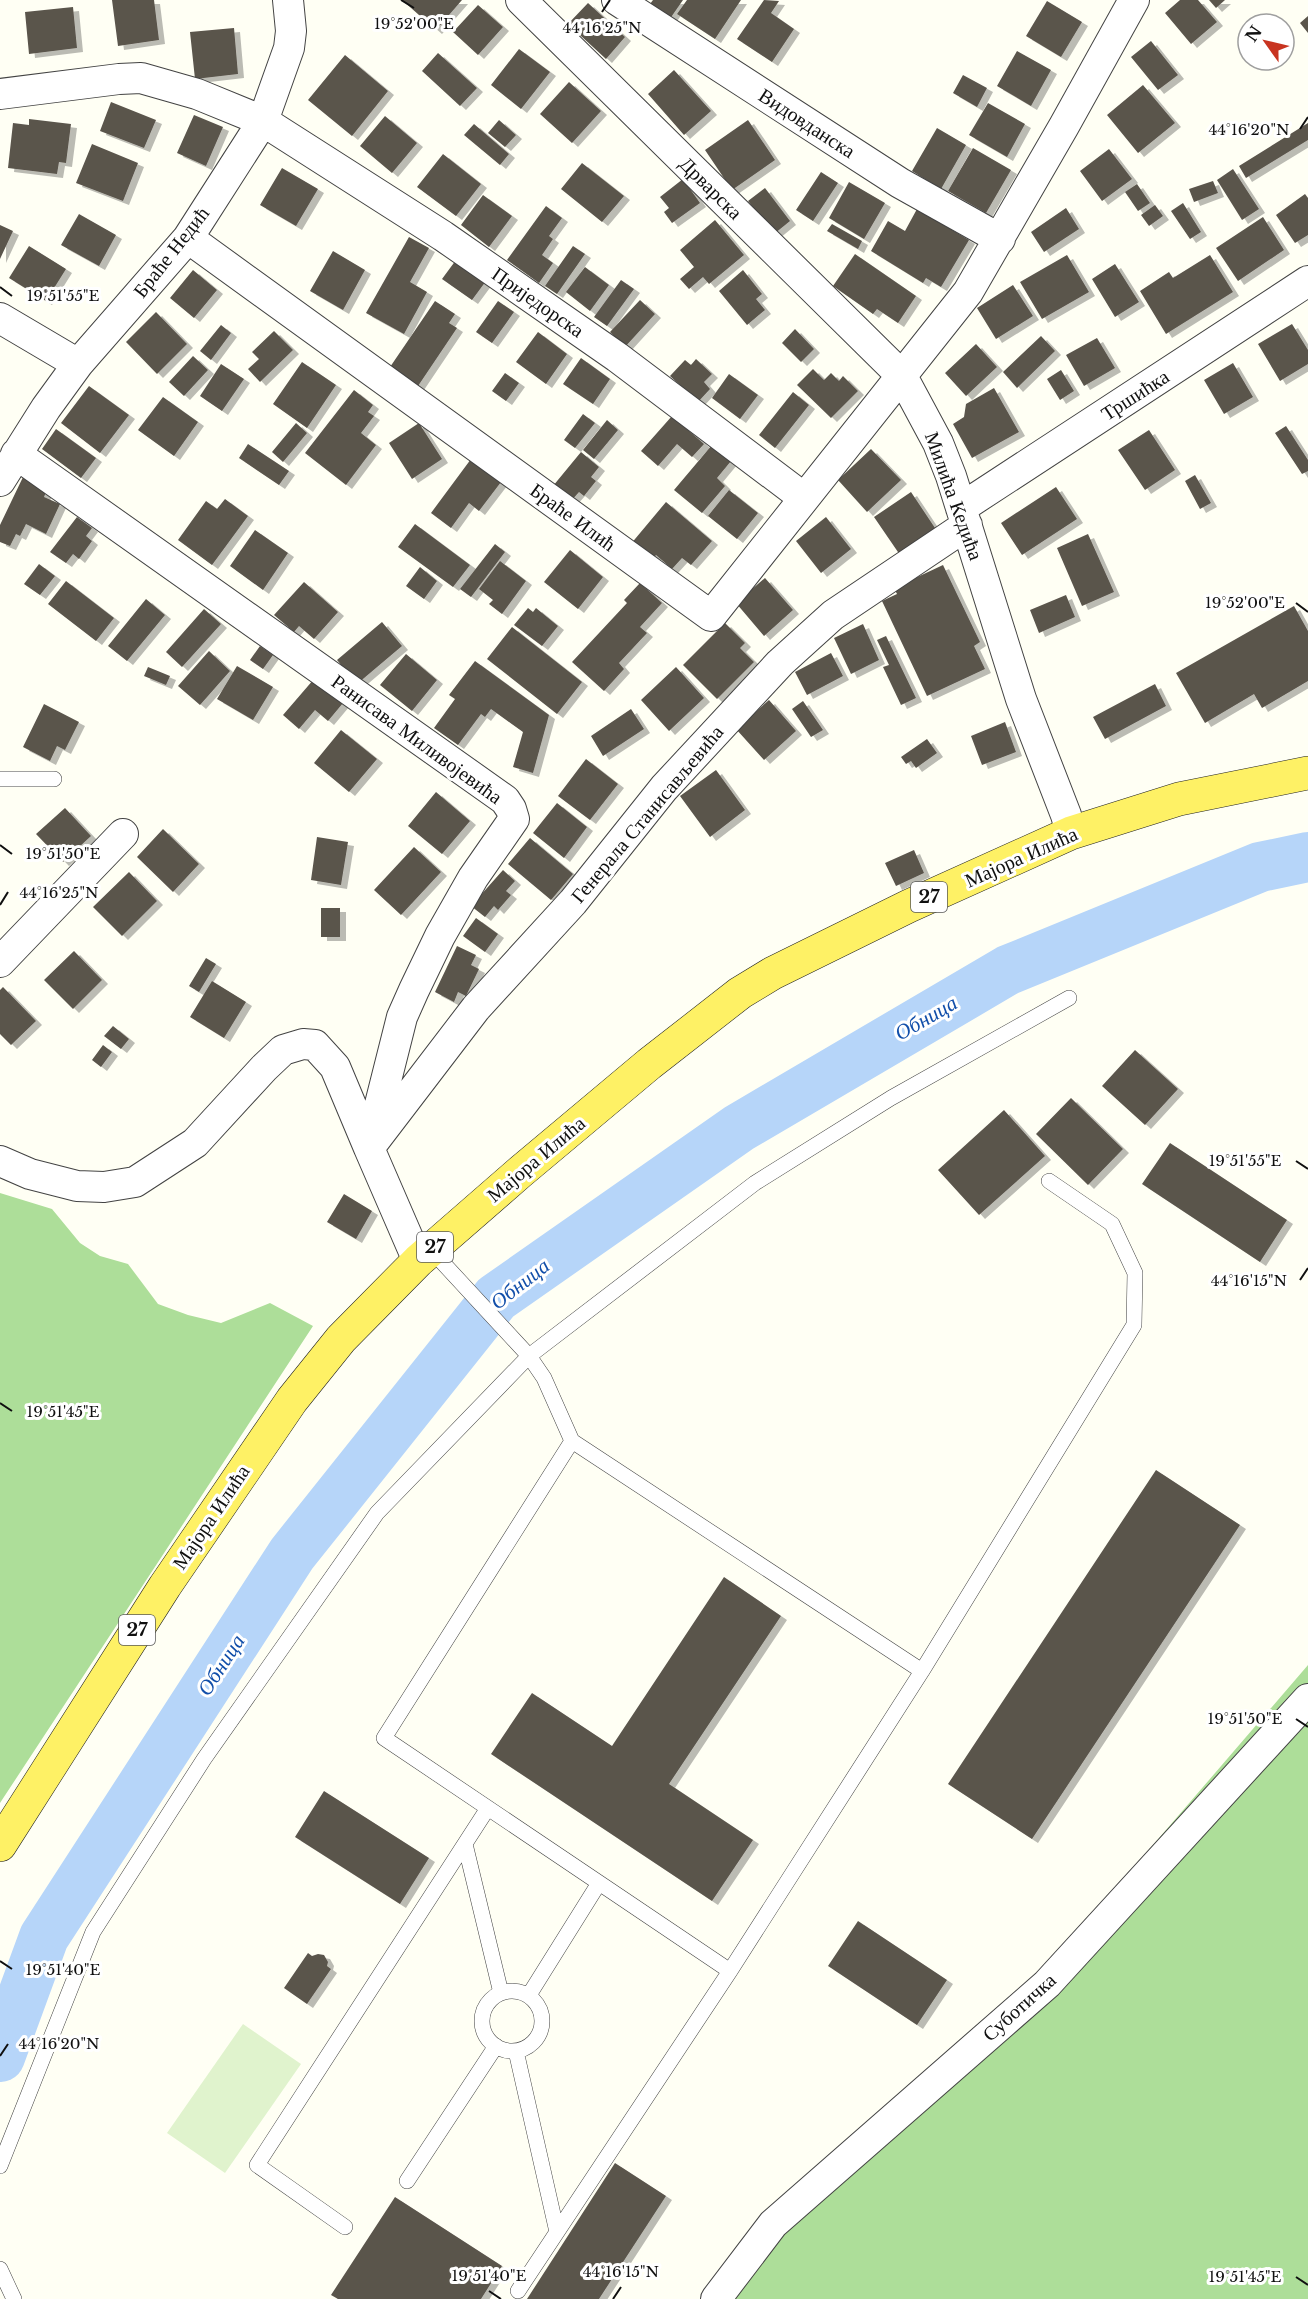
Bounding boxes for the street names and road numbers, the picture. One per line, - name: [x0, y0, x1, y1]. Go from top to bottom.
- street label: Видовданска: [754, 83, 860, 163]
- street label: Дрварска: [675, 152, 747, 224]
- street label: Браће Недић: [128, 202, 214, 302]
- street label: Приједорска: [487, 262, 589, 342]
- street label: Тршићка: [1097, 364, 1173, 426]
- street label: Милића Кедића: [920, 429, 988, 564]
- street label: Браће Илић: [525, 478, 621, 556]
- street label: Ранисава Миливојевића: [327, 669, 507, 809]
- street label: Генерала Станисављевића: [566, 720, 728, 908]
- street label: Мајора Илића: [961, 821, 1081, 893]
- road number: 27: [911, 882, 947, 912]
- street label: Мајора Илића: [482, 1111, 590, 1207]
- road number: 27: [417, 1232, 453, 1262]
- street label: Мајора Илића: [167, 1460, 255, 1574]
- road number: 27: [119, 1615, 155, 1645]
- street label: Суботичка: [977, 1968, 1061, 2046]

